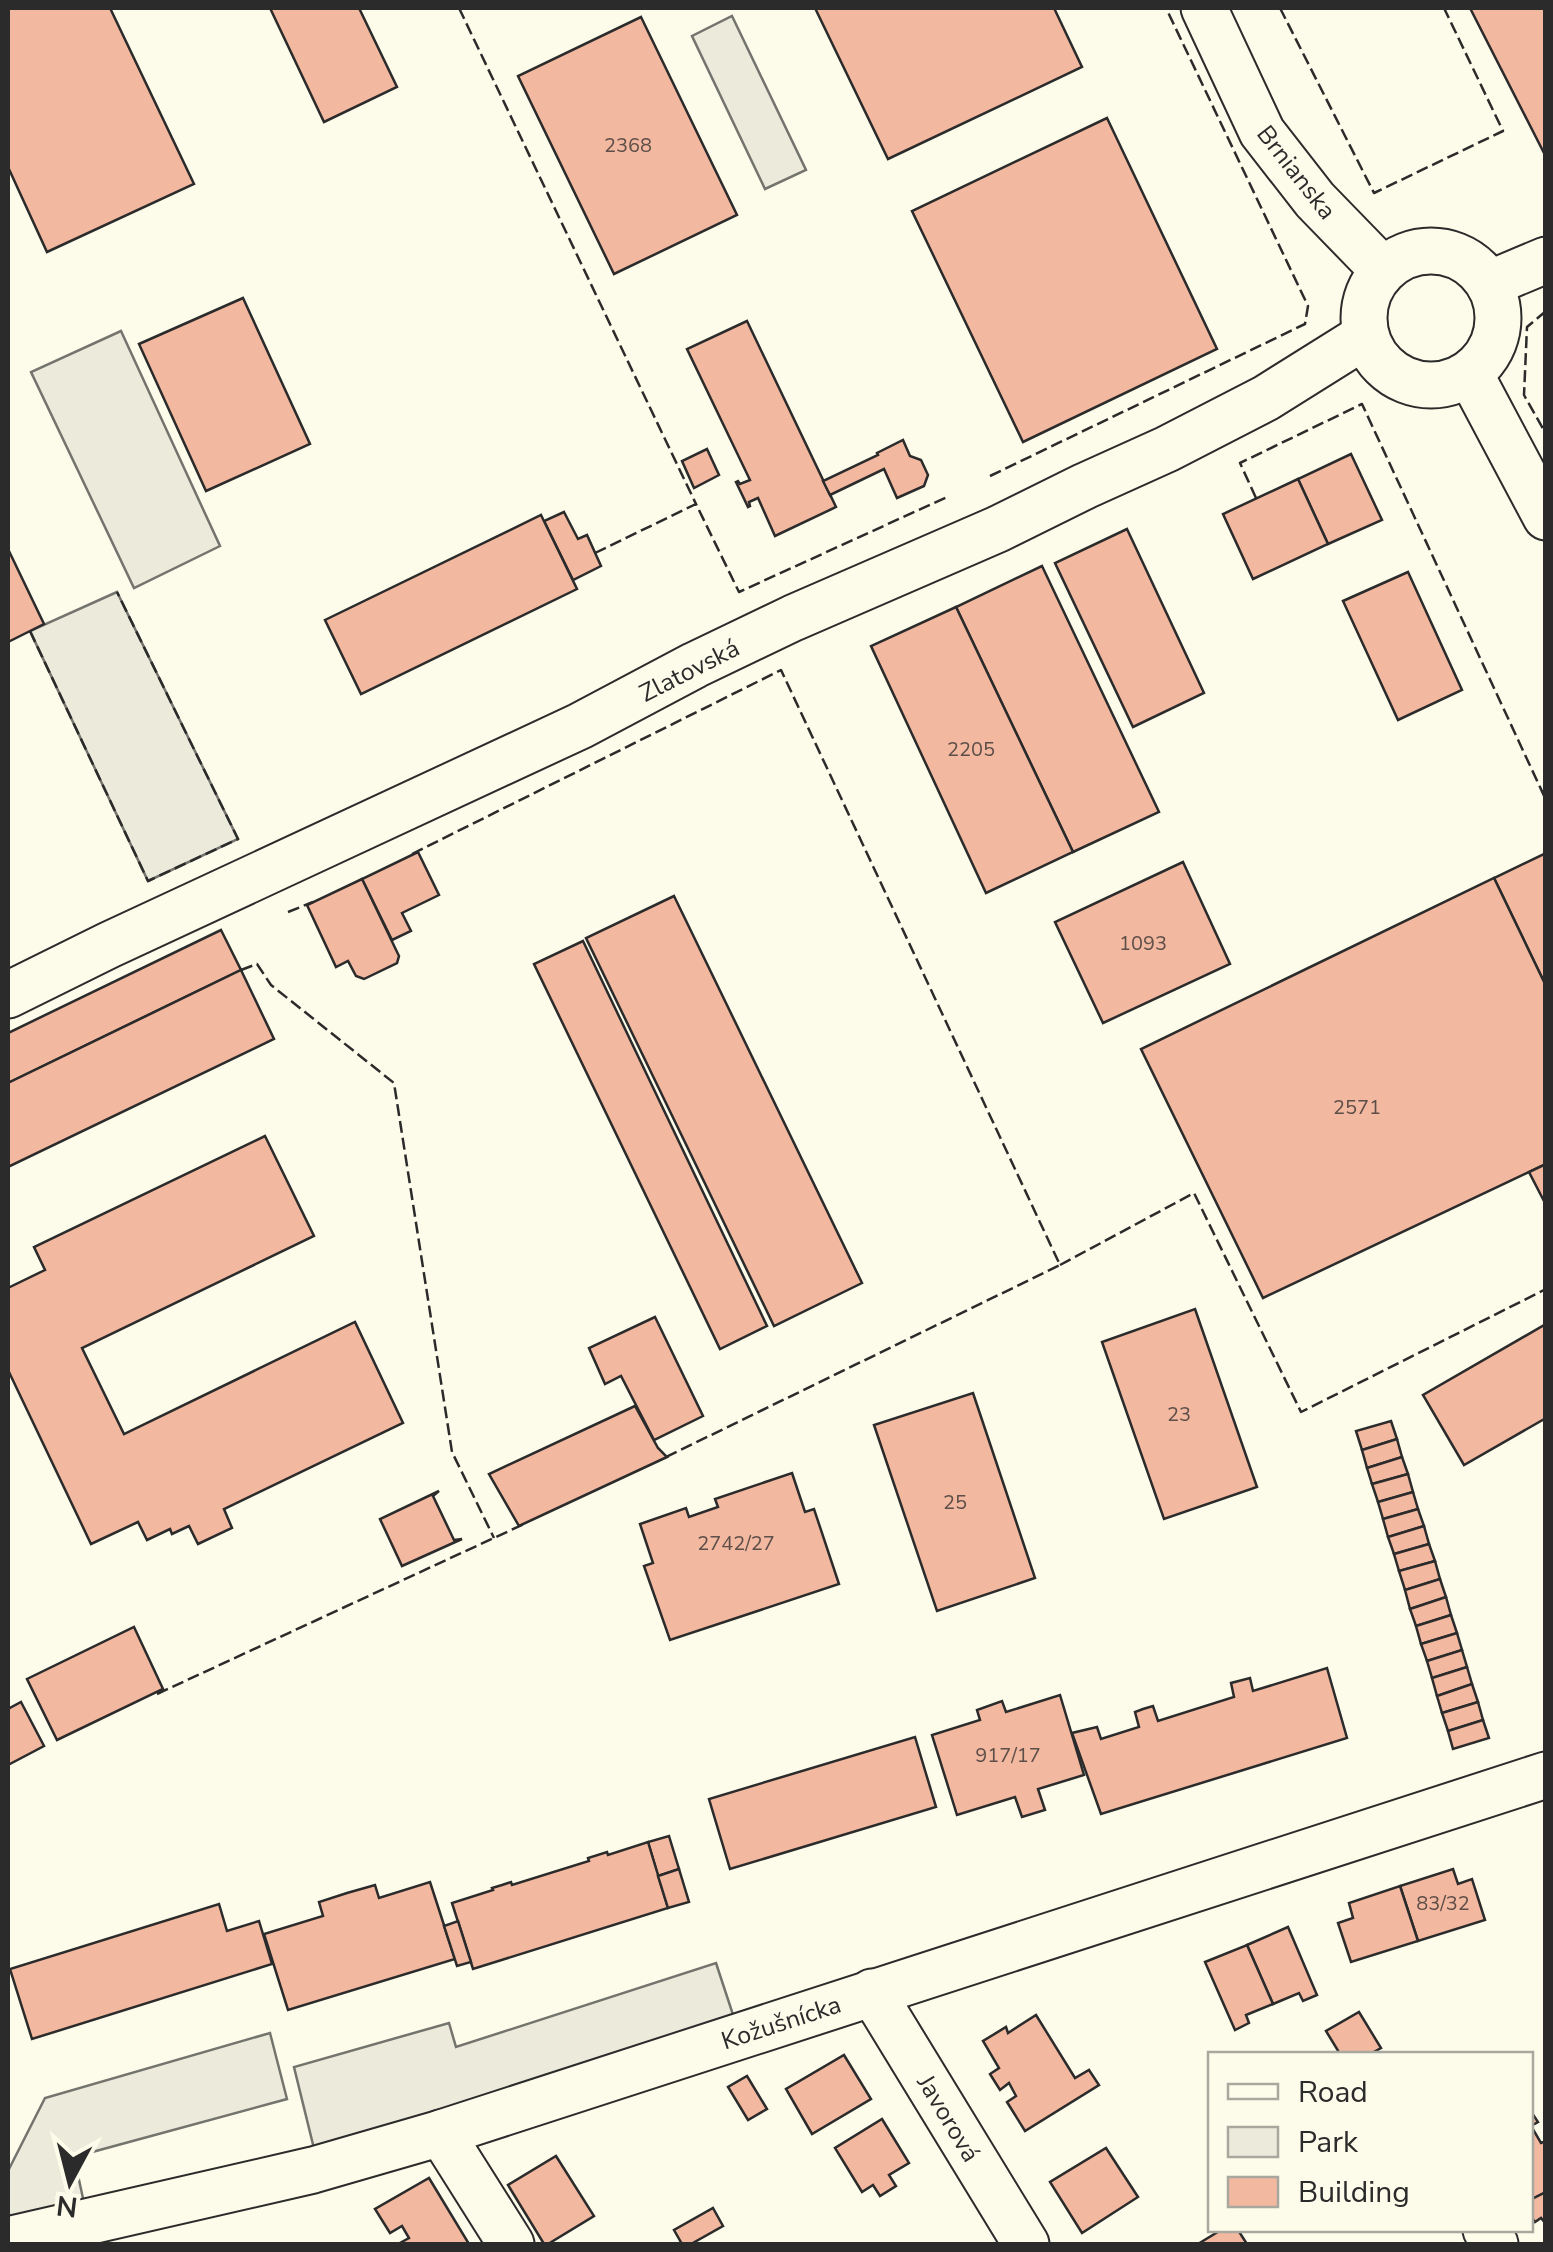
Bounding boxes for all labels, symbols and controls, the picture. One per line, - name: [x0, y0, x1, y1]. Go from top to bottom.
- street label: Brnianska: [1249, 118, 1344, 227]
- house number: 2368: [604, 132, 652, 159]
- street label: Zlatovská: [634, 631, 745, 711]
- house number: 2205: [947, 736, 995, 763]
- house number: 1093: [1119, 930, 1167, 957]
- house number: 2571: [1333, 1094, 1381, 1121]
- house number: 23: [1167, 1401, 1191, 1428]
- house number: 25: [943, 1489, 967, 1516]
- house number: 2742/27: [697, 1530, 775, 1557]
- house number: 917/17: [975, 1742, 1041, 1769]
- house number: 83/32: [1416, 1890, 1470, 1917]
- street label: Kožušnícka: [717, 1988, 845, 2058]
- legend: [1208, 2052, 1533, 2232]
- street label: Javorová: [908, 2068, 987, 2169]
- text: Road: [1298, 2072, 1368, 2113]
- text: Park: [1298, 2122, 1359, 2163]
- north arrow: [20, 2132, 120, 2232]
- text: Building: [1298, 2172, 1410, 2213]
- text: N: [54, 2186, 80, 2226]

